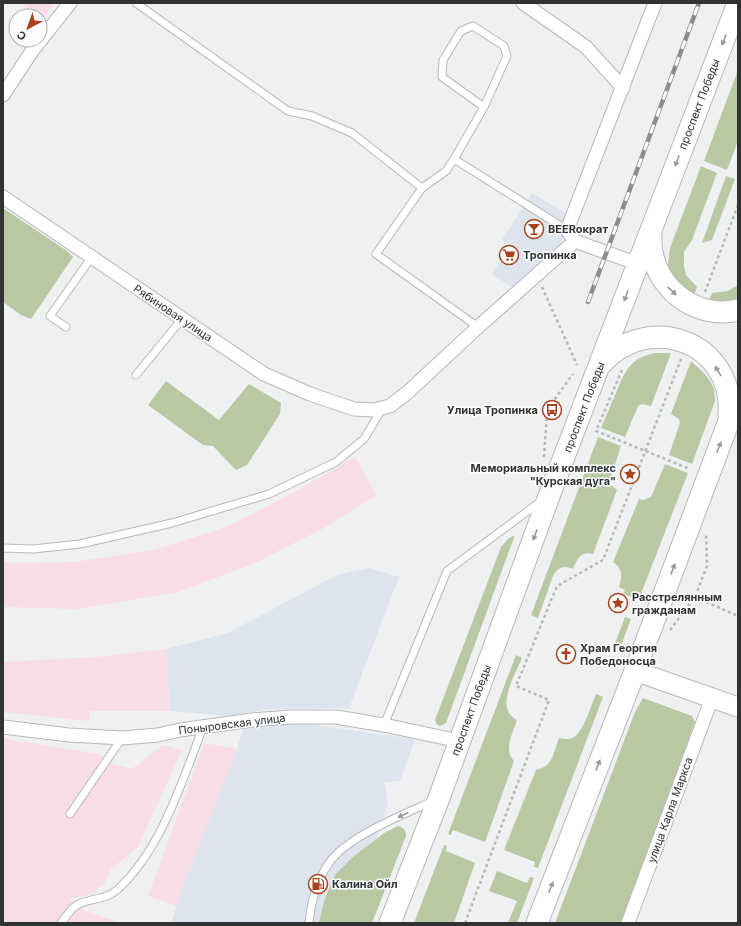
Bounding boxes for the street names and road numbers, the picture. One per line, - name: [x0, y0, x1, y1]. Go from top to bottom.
- street label: проспект Победы: [675, 57, 723, 151]
- street label: Рябиновая улица: [131, 281, 215, 345]
- street label: проспект Победы: [560, 360, 608, 454]
- street label: проспект Победы: [448, 663, 494, 757]
- street label: Поныровская улица: [178, 710, 286, 738]
- street label: улица Карла Маркса: [644, 755, 696, 865]

